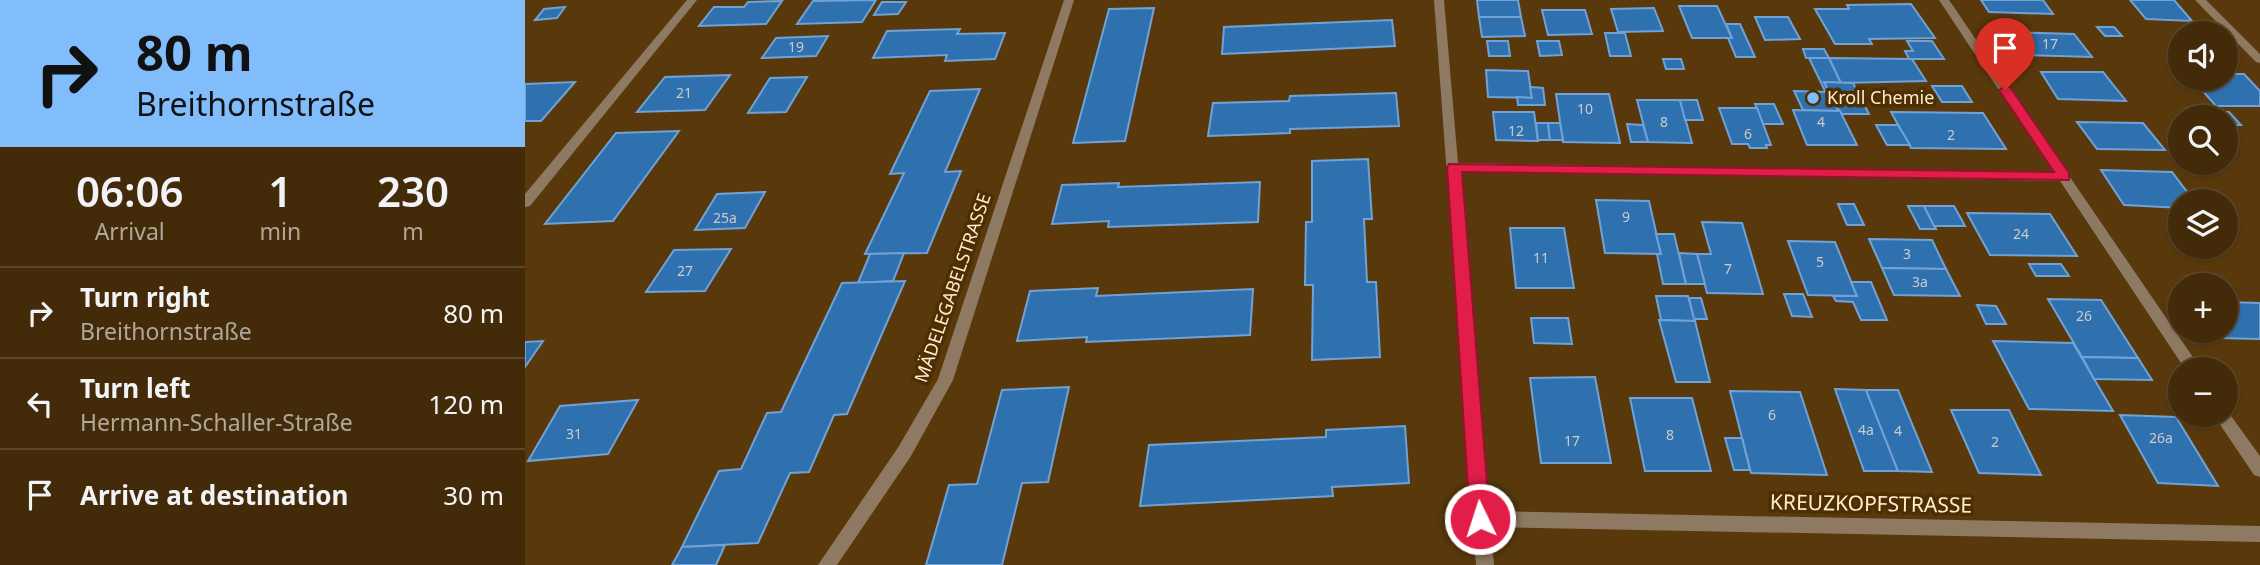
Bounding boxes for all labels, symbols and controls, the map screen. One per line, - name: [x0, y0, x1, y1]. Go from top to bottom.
- pin: [1975, 18, 2035, 90]
- text: 80 m: [136, 19, 253, 85]
- map controls: [2168, 21, 2238, 427]
- button: sound: [2168, 21, 2238, 91]
- icon: right: [21, 28, 112, 119]
- icon: arrive: [1986, 29, 2024, 67]
- house number: 17: [2042, 34, 2058, 53]
- house number: 19: [788, 37, 804, 56]
- text: Breithornstraße: [136, 82, 375, 125]
- house number: 21: [676, 83, 692, 102]
- place label: Kroll Chemie: [1827, 85, 1934, 109]
- marker: Kroll Chemie: [1805, 90, 1821, 106]
- house number: 10: [1577, 99, 1593, 118]
- button: search: [2168, 105, 2238, 175]
- house number: 8: [1660, 112, 1668, 131]
- house number: 4: [1817, 112, 1825, 131]
- house number: 12: [1508, 121, 1524, 140]
- house number: 6: [1744, 124, 1752, 143]
- house number: 2: [1947, 125, 1955, 144]
- text: 06:06: [76, 162, 184, 219]
- text: 1: [268, 162, 292, 219]
- text: 230: [377, 162, 449, 219]
- button: layers: [2168, 189, 2238, 259]
- street label: MÄDELEGABELSTRASSE: [908, 190, 996, 385]
- house number: 9: [1622, 207, 1630, 226]
- house number: 25a: [713, 208, 737, 227]
- text: Arrival: [95, 215, 165, 247]
- text: min: [259, 215, 301, 247]
- text: m: [402, 215, 424, 247]
- house number: 24: [2013, 224, 2029, 243]
- house number: 3: [1903, 244, 1911, 263]
- house number: 11: [1533, 248, 1549, 267]
- house number: 5: [1816, 252, 1824, 271]
- house number: 7: [1724, 259, 1732, 278]
- house number: 27: [677, 261, 693, 280]
- house number: 3a: [1912, 272, 1928, 291]
- button: +: [2168, 273, 2238, 343]
- text: Turn right: [80, 279, 210, 315]
- icon: right: [21, 294, 59, 332]
- text: 80 m: [443, 295, 504, 331]
- house number: 26: [2076, 306, 2092, 325]
- text: Breithornstraße: [80, 315, 252, 347]
- button: −: [2168, 357, 2238, 427]
- text: Turn left: [80, 370, 191, 406]
- icon: left: [21, 385, 59, 423]
- text: 120 m: [428, 386, 504, 422]
- house number: 6: [1768, 405, 1776, 424]
- text: Hermann-Schaller-Straße: [80, 406, 353, 438]
- house number: 4a: [1858, 420, 1874, 439]
- house number: 4: [1894, 421, 1902, 440]
- house number: 31: [566, 424, 582, 443]
- house number: 8: [1666, 425, 1674, 444]
- house number: 26a: [2149, 428, 2173, 447]
- house number: 17: [1564, 431, 1580, 450]
- house number: 2: [1991, 432, 1999, 451]
- icon: arrive: [21, 476, 59, 514]
- text: Arrive at destination: [80, 477, 349, 513]
- text: 30 m: [443, 477, 504, 513]
- position arrow: [1443, 482, 1517, 556]
- street label: KREUZKOPFSTRASSE: [1770, 487, 1972, 519]

